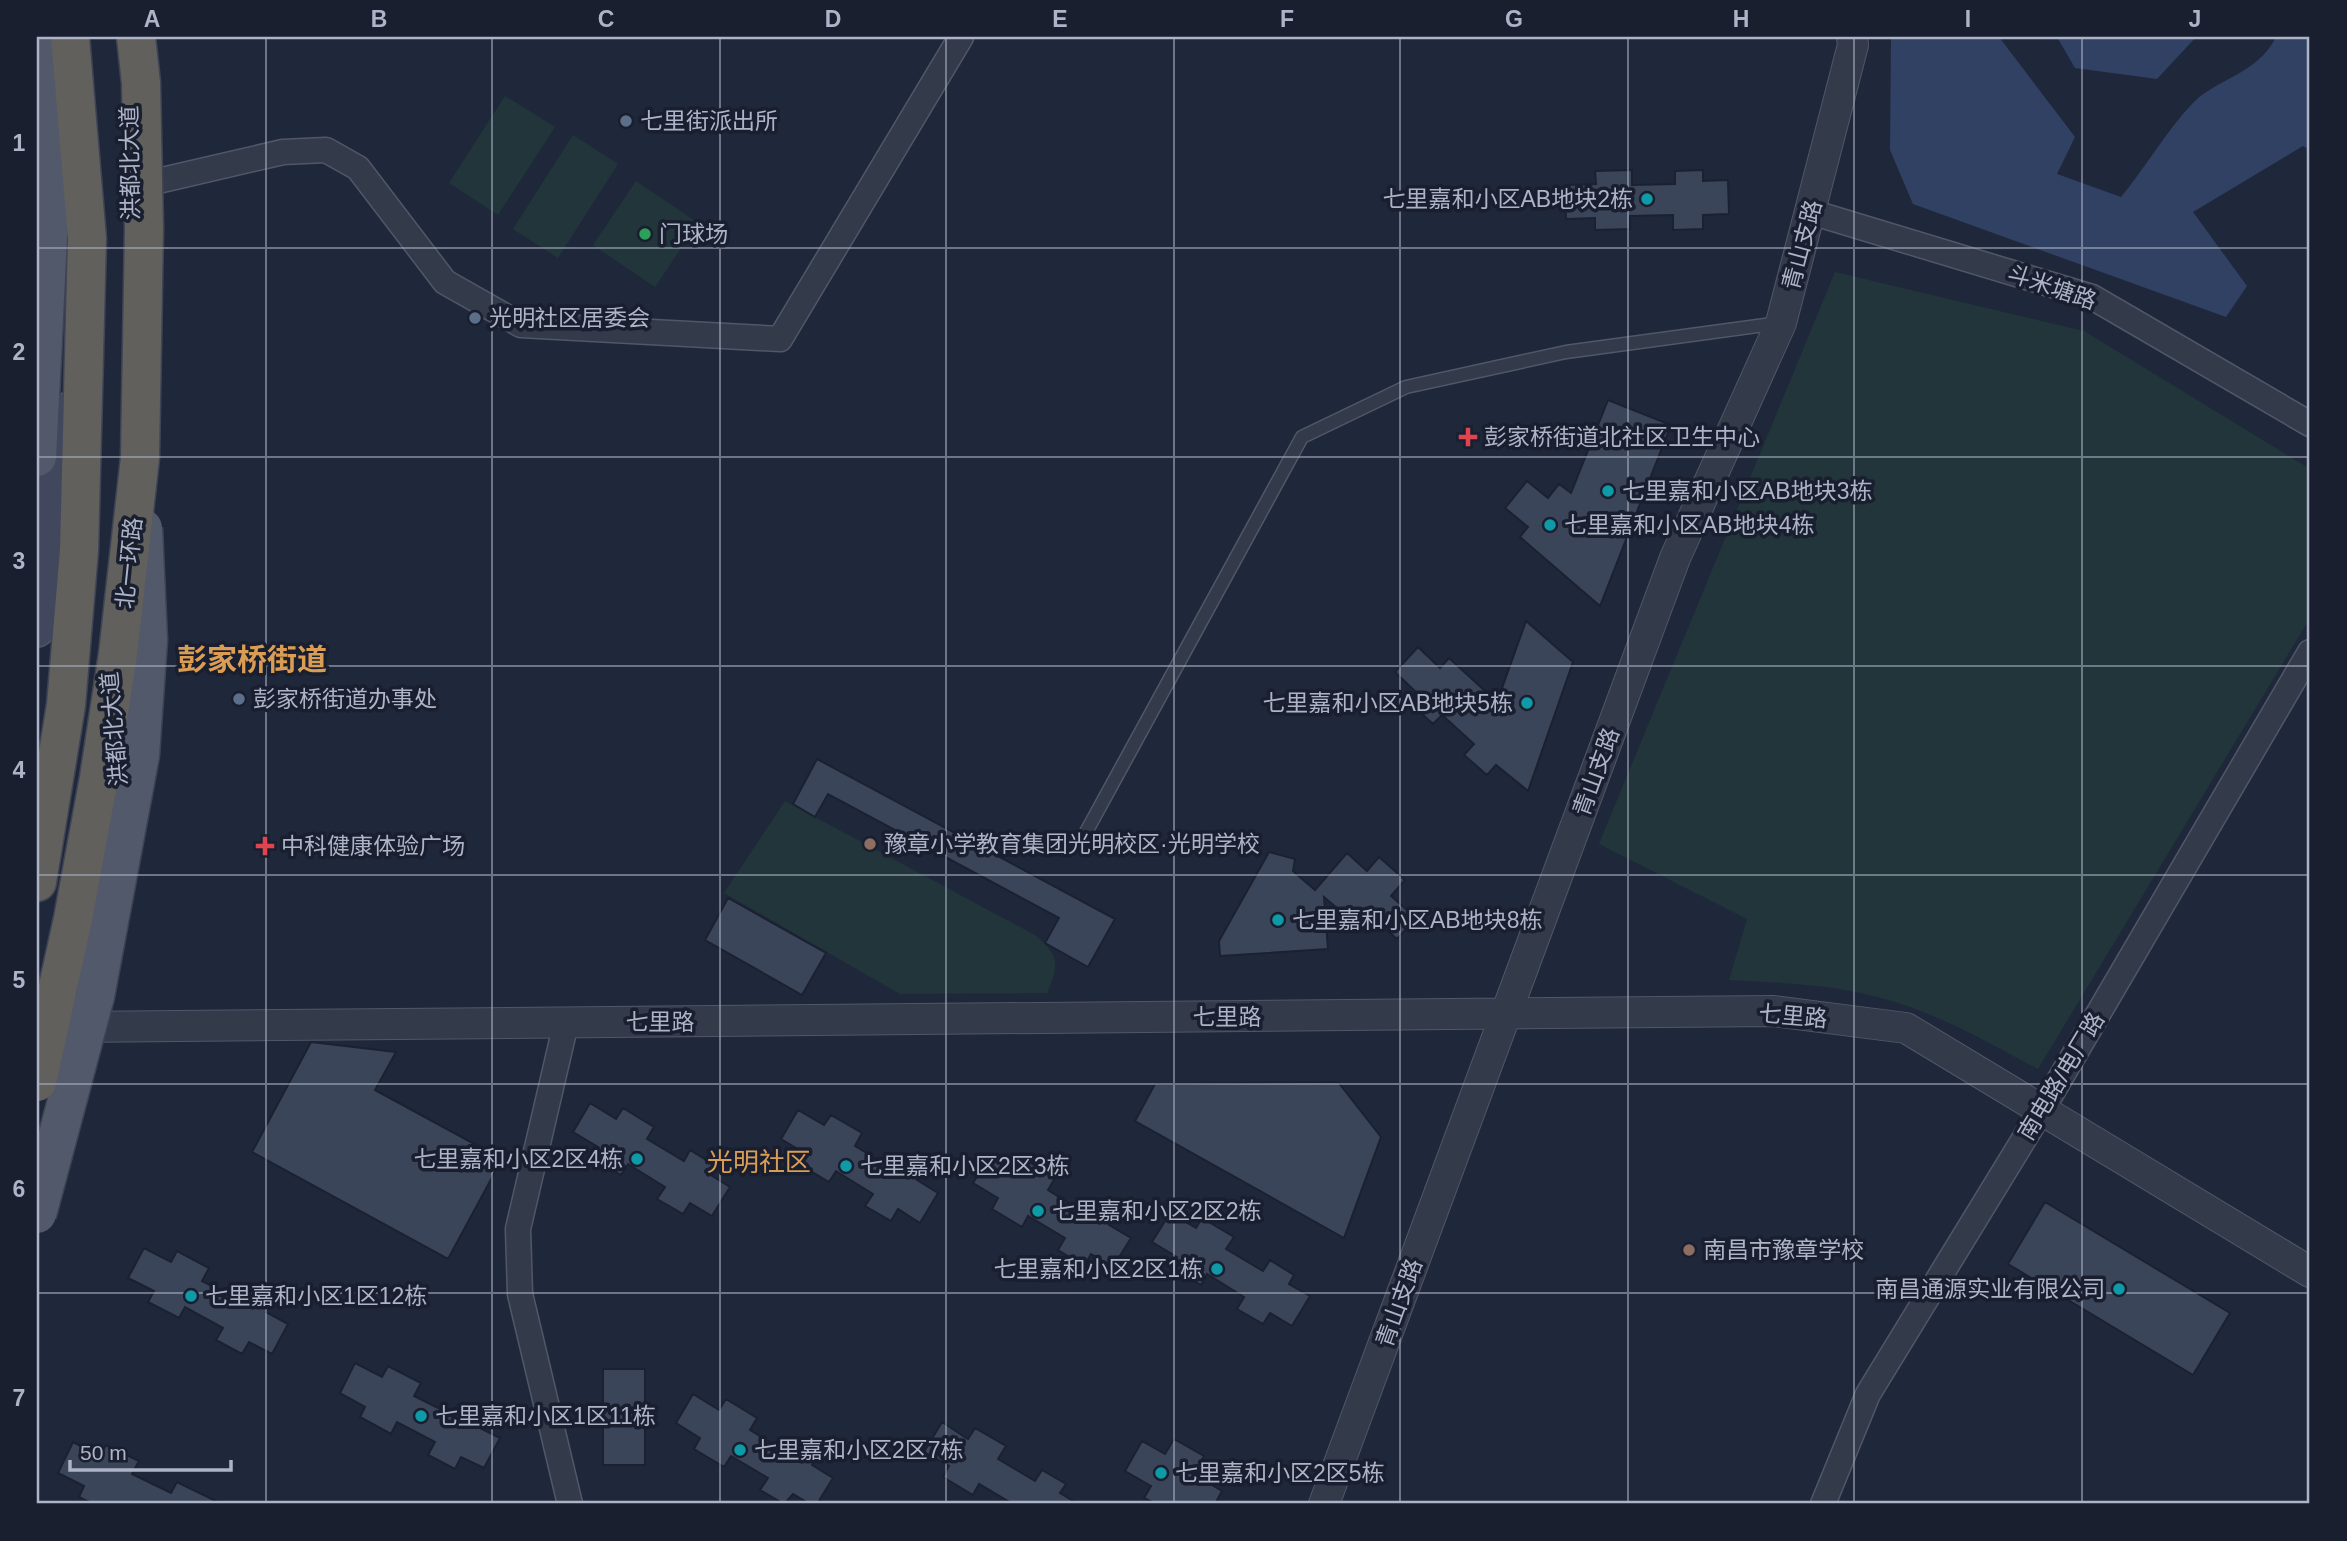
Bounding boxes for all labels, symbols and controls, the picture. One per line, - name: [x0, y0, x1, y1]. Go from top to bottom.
- text: A: [144, 6, 160, 32]
- text: B: [371, 6, 387, 32]
- text: C: [598, 6, 614, 32]
- text: D: [825, 6, 841, 32]
- text: E: [1052, 6, 1068, 32]
- text: F: [1280, 6, 1294, 32]
- text: G: [1505, 6, 1523, 32]
- text: H: [1733, 6, 1749, 32]
- text: I: [1965, 6, 1971, 32]
- text: J: [2189, 6, 2201, 32]
- street label: 洪都北大道: [116, 105, 144, 221]
- place label: 七里街派出所: [640, 108, 778, 134]
- marker: 七里街派出所: [618, 113, 634, 129]
- text: 1: [13, 130, 26, 156]
- place label: 七里嘉和小区AB地块2栋: [1383, 186, 1633, 212]
- marker: 七里嘉和小区AB地块2栋: [1639, 191, 1655, 207]
- street label: 青山支路: [1778, 197, 1826, 293]
- place label: 门球场: [659, 221, 728, 247]
- marker: 门球场: [637, 226, 653, 242]
- street label: 斗米塘路: [2004, 260, 2100, 314]
- place label: 光明社区居委会: [489, 305, 650, 331]
- marker: 光明社区居委会: [467, 310, 483, 326]
- text: 2: [13, 339, 25, 365]
- place label: 彭家桥街道北社区卫生中心: [1484, 424, 1760, 450]
- marker: 彭家桥街道北社区卫生中心: [1458, 427, 1478, 447]
- place label: 七里嘉和小区AB地块3栋: [1622, 478, 1872, 504]
- marker: 七里嘉和小区AB地块3栋: [1600, 483, 1616, 499]
- place label: 七里嘉和小区AB地块4栋: [1564, 512, 1814, 538]
- street label: 北一环路: [111, 516, 147, 610]
- marker: 七里嘉和小区AB地块4栋: [1542, 517, 1558, 533]
- text: 3: [13, 548, 25, 574]
- district label: 彭家桥街道: [177, 643, 327, 676]
- street label: 洪都北大道: [96, 671, 132, 787]
- place label: 彭家桥街道办事处: [253, 686, 437, 712]
- place label: 七里嘉和小区AB地块5栋: [1263, 690, 1513, 716]
- marker: 彭家桥街道办事处: [231, 691, 247, 707]
- marker: 七里嘉和小区AB地块5栋: [1519, 695, 1535, 711]
- street label: 青山支路: [1568, 724, 1624, 820]
- text: 4: [13, 757, 26, 783]
- place label: 豫章小学教育集团光明校区·光明学校: [884, 831, 1260, 857]
- place label: 中科健康体验广场: [281, 833, 465, 859]
- marker: 中科健康体验广场: [255, 836, 275, 856]
- marker: 豫章小学教育集团光明校区·光明学校: [862, 836, 878, 852]
- place label: 七里嘉和小区AB地块8栋: [1292, 907, 1542, 933]
- marker: 七里嘉和小区AB地块8栋: [1270, 912, 1286, 928]
- text: 5: [13, 967, 26, 993]
- street label: 七里路: [1757, 1000, 1829, 1032]
- street label: 七里路: [1193, 1004, 1262, 1030]
- street label: 南电路/电厂路: [2013, 1007, 2109, 1145]
- street label: 七里路: [626, 1009, 695, 1035]
- place label: 七里嘉和小区2区4栋: [413, 1146, 623, 1172]
- district label: 光明社区: [707, 1147, 811, 1177]
- marker: 七里嘉和小区2区4栋: [629, 1151, 645, 1167]
- place label: 七里嘉和小区2区3栋: [860, 1153, 1070, 1179]
- marker: 七里嘉和小区2区3栋: [838, 1158, 854, 1174]
- text: 6: [13, 1176, 25, 1202]
- place label: 七里嘉和小区2区2栋: [1052, 1198, 1262, 1224]
- marker: 七里嘉和小区2区2栋: [1030, 1203, 1046, 1219]
- place label: 南昌市豫章学校: [1703, 1237, 1864, 1263]
- marker: 南昌市豫章学校: [1681, 1242, 1697, 1258]
- street label: 青山支路: [1371, 1255, 1427, 1351]
- place label: 七里嘉和小区2区1栋: [993, 1256, 1203, 1282]
- marker: 七里嘉和小区2区1栋: [1209, 1261, 1225, 1277]
- place label: 南昌通源实业有限公司: [1875, 1276, 2105, 1302]
- marker: 南昌通源实业有限公司: [2111, 1281, 2127, 1297]
- place label: 七里嘉和小区1区12栋: [205, 1283, 427, 1309]
- marker: 七里嘉和小区1区12栋: [183, 1288, 199, 1304]
- text: 7: [13, 1385, 25, 1411]
- place label: 七里嘉和小区1区11栋: [435, 1403, 656, 1429]
- marker: 七里嘉和小区1区11栋: [413, 1408, 429, 1424]
- scale bar: [70, 1429, 231, 1473]
- place label: 七里嘉和小区2区7栋: [754, 1437, 964, 1463]
- text: 50 m: [80, 1441, 127, 1464]
- marker: 七里嘉和小区2区7栋: [732, 1442, 748, 1458]
- place label: 七里嘉和小区2区5栋: [1175, 1460, 1385, 1486]
- marker: 七里嘉和小区2区5栋: [1153, 1465, 1169, 1481]

